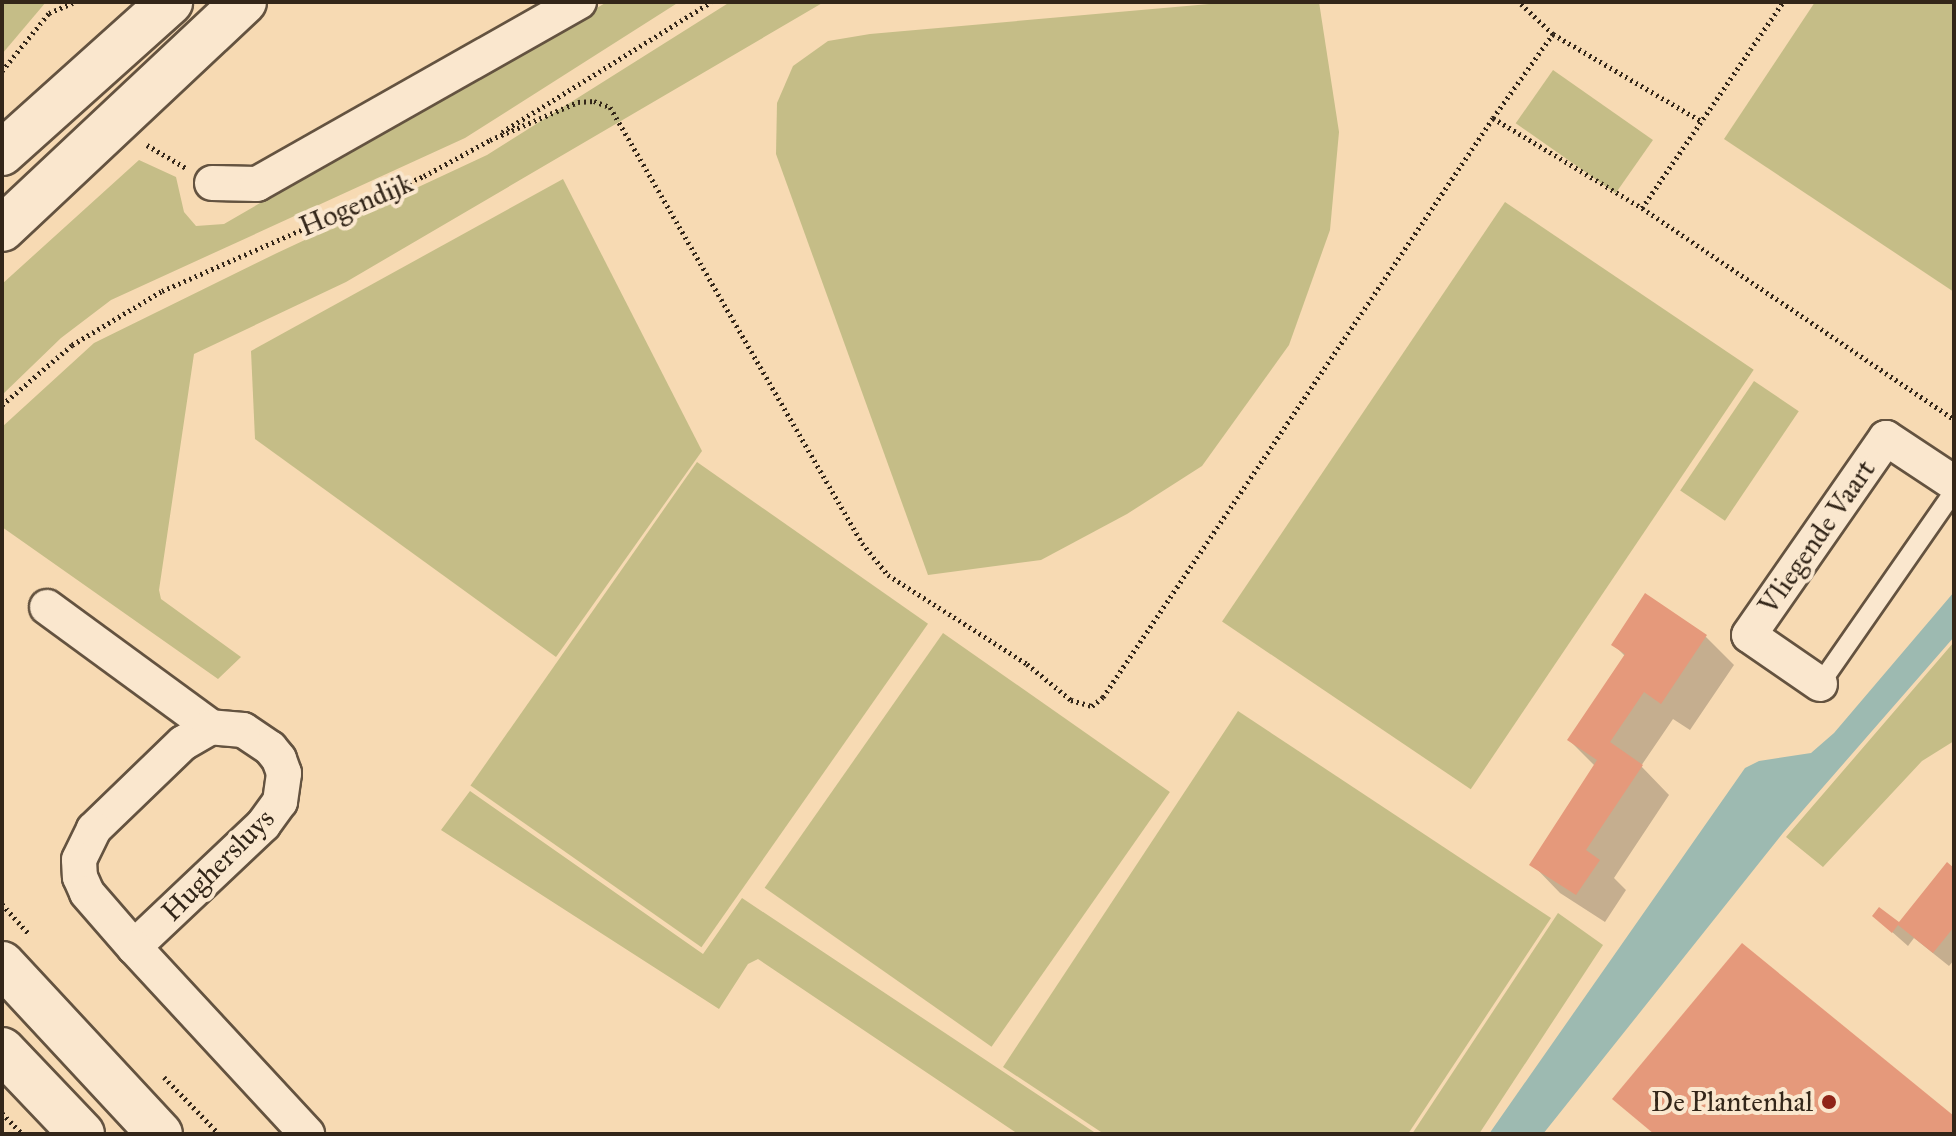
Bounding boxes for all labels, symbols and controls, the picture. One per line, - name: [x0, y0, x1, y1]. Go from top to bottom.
- street label: Hogendijk: [294, 166, 418, 244]
- street label: Vliegende Vaart: [1752, 453, 1882, 621]
- street label: Hughersluys: [155, 802, 281, 928]
- place label: De Plantenhal: [1651, 1085, 1813, 1119]
- marker: De Plantenhal: [1820, 1093, 1838, 1111]

